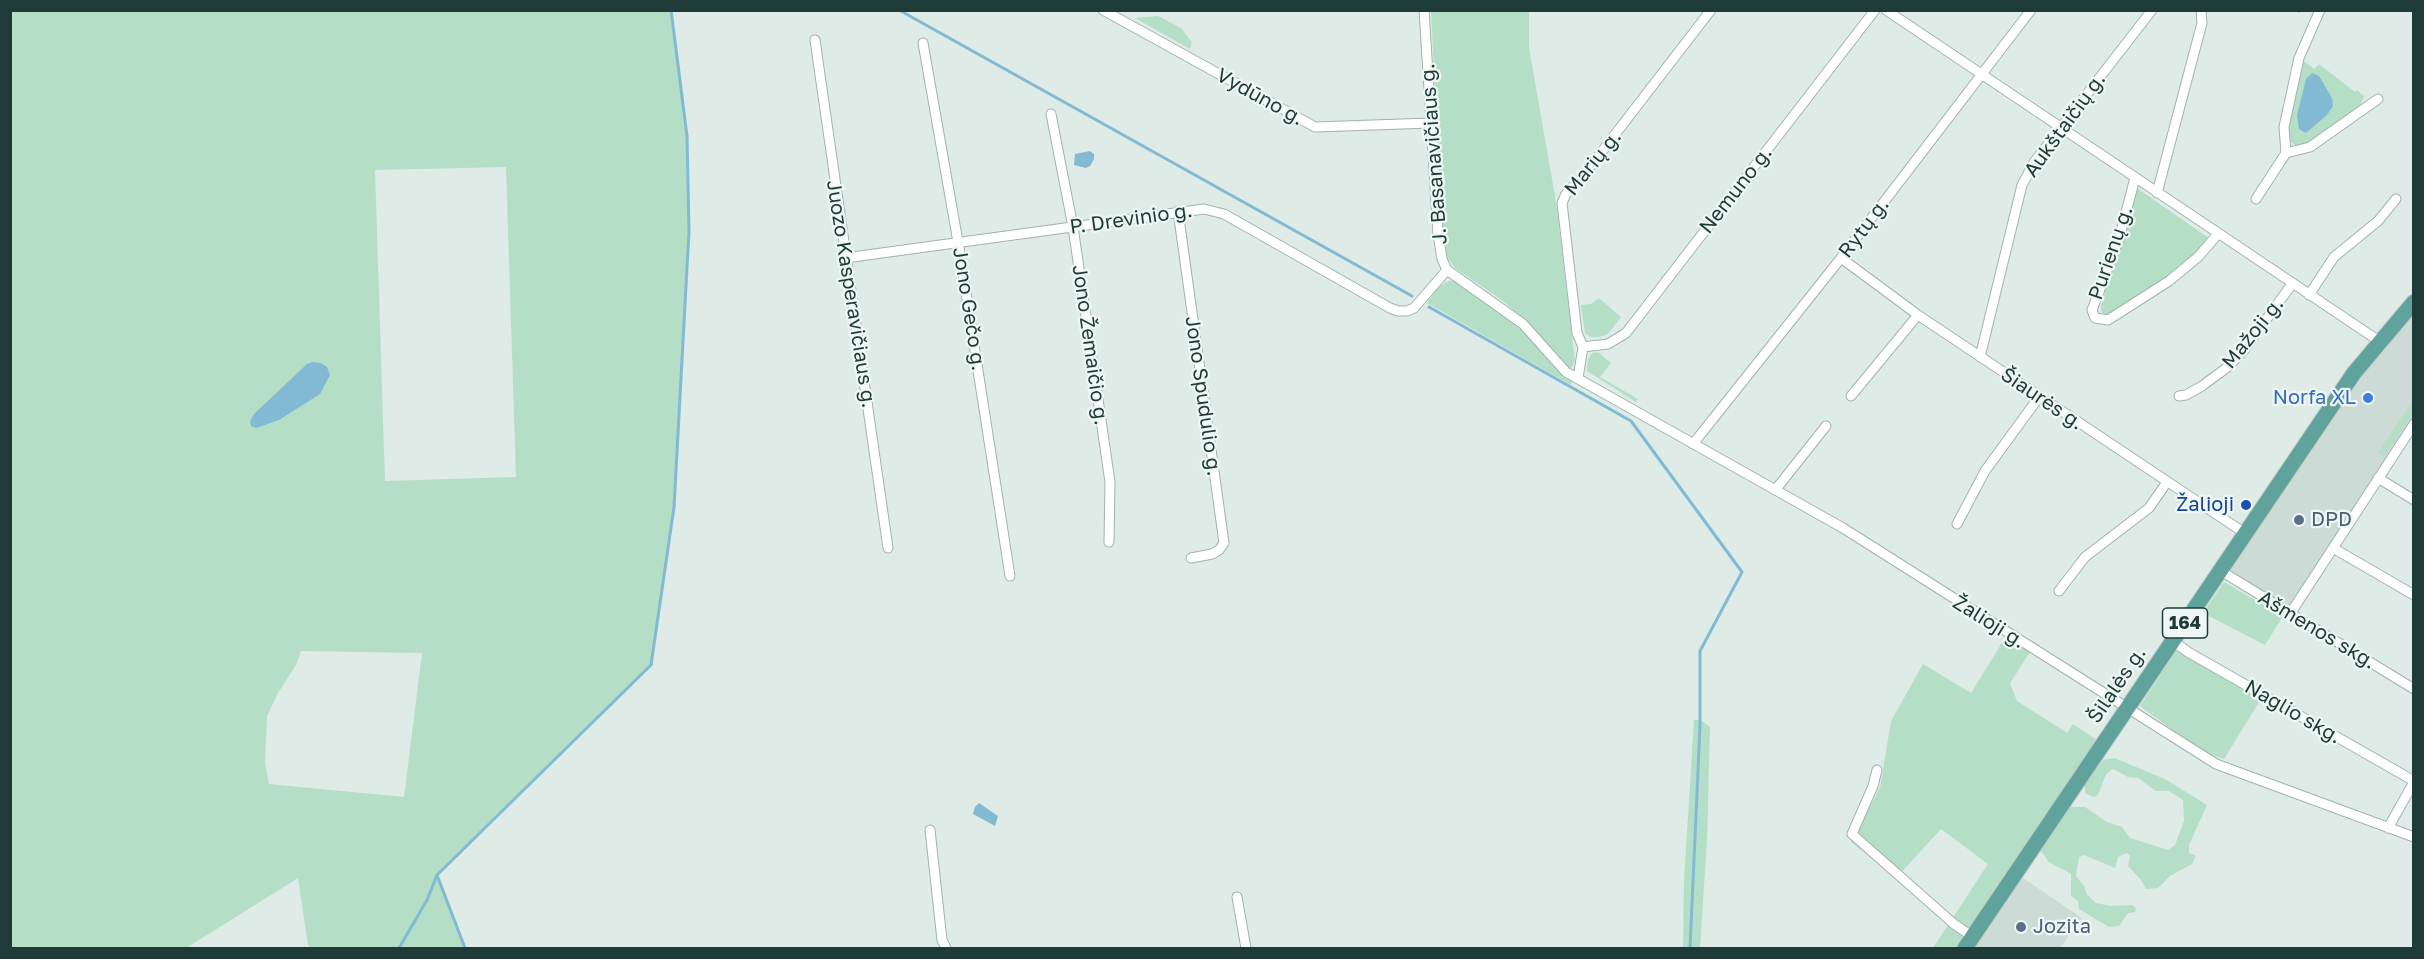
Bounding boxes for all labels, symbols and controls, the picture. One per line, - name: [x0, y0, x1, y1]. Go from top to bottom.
- street label: Vydūno g.: [1212, 63, 1308, 131]
- street label: J. Basanavičiaus g.: [1416, 63, 1452, 245]
- street label: Aukštaičių g.: [2019, 68, 2111, 182]
- street label: Marių g.: [1559, 126, 1627, 200]
- street label: Nemuno g.: [1694, 142, 1778, 238]
- street label: Juozo Kasperavičiaus g.: [821, 178, 881, 410]
- street label: Rytų g.: [1834, 193, 1894, 263]
- street label: P. Drevinio g.: [1068, 199, 1194, 239]
- street label: Purienų g.: [2084, 203, 2138, 303]
- street label: Jono Gečo g.: [947, 246, 991, 372]
- street label: Jono Žemaičio g.: [1067, 263, 1113, 427]
- street label: Mažoji g.: [2217, 293, 2289, 373]
- street label: Jono Spudulio g.: [1180, 315, 1226, 477]
- street label: Šiaurės g.: [1996, 363, 2088, 435]
- place label: Norfa XL: [2273, 386, 2356, 410]
- marker: Norfa XL: [2361, 391, 2375, 405]
- place label: Žalioji: [2176, 493, 2234, 517]
- marker: Žalioji: [2239, 498, 2253, 512]
- place label: DPD: [2311, 508, 2352, 532]
- marker: DPD: [2292, 513, 2306, 527]
- street label: Ašmenos skg.: [2254, 585, 2380, 675]
- street label: Žalioji g.: [1948, 590, 2030, 654]
- road number: 164: [2162, 608, 2208, 638]
- street label: Šilalės g.: [2083, 642, 2151, 728]
- street label: Naglio skg.: [2241, 675, 2345, 749]
- place label: Jozita: [2033, 915, 2091, 939]
- marker: Jozita: [2014, 920, 2028, 934]

